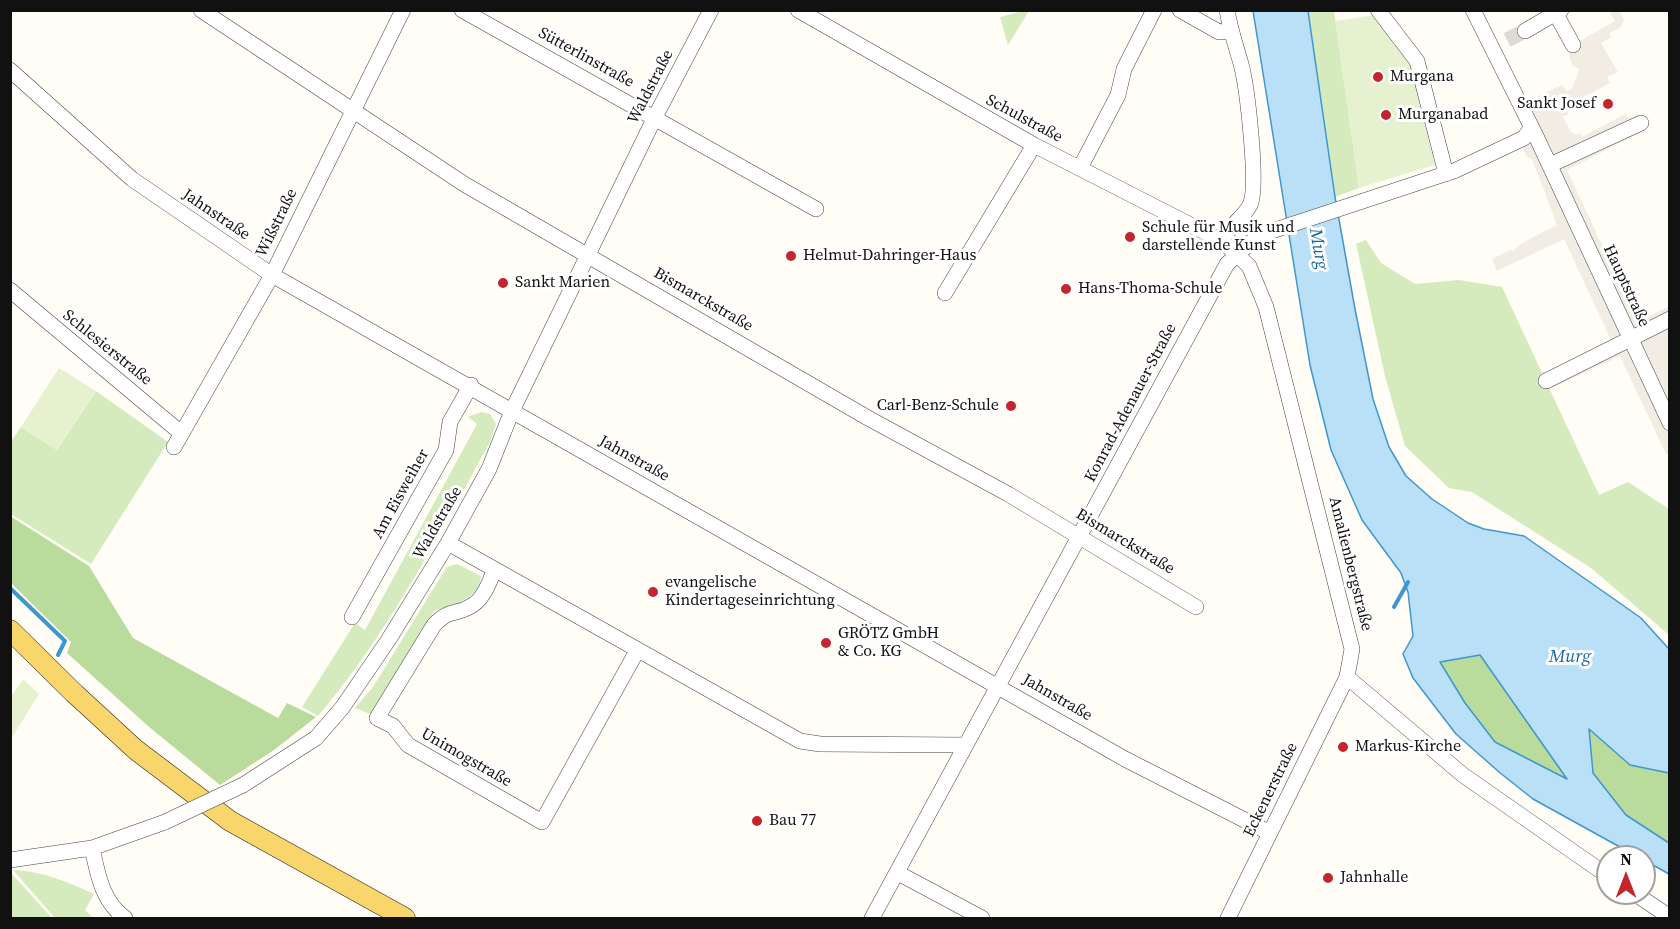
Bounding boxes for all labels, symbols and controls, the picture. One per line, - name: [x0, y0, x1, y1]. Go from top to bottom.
- street label: Sütterlinstraße: [535, 24, 637, 92]
- street label: Waldstraße: [624, 47, 678, 127]
- place label: Murgana: [1390, 67, 1454, 87]
- marker: Murgana: [1371, 70, 1385, 84]
- street label: Schulstraße: [982, 91, 1066, 147]
- place label: Sankt Josef: [1517, 94, 1596, 114]
- marker: Sankt Josef: [1601, 97, 1615, 111]
- place label: Murganabad: [1398, 105, 1488, 125]
- marker: Murganabad: [1379, 108, 1393, 122]
- street label: Jahnstraße: [178, 185, 254, 245]
- street label: Wißstraße: [252, 186, 302, 260]
- place label: Schule für Musik und darstellende Kunst: [1142, 218, 1294, 256]
- water label: Murg: [1304, 227, 1332, 271]
- marker: Schule für Musik und darstellende Kunst: [1123, 230, 1137, 244]
- street label: Hauptstraße: [1599, 242, 1653, 330]
- place label: Helmut-Dahringer-Haus: [803, 246, 977, 266]
- marker: Helmut-Dahringer-Haus: [784, 249, 798, 263]
- street label: Bismarckstraße: [650, 264, 756, 336]
- place label: Sankt Marien: [515, 273, 610, 293]
- marker: Sankt Marien: [496, 276, 510, 290]
- place label: Hans-Thoma-Schule: [1078, 279, 1222, 299]
- marker: Hans-Thoma-Schule: [1059, 282, 1073, 296]
- street label: Schlesierstraße: [58, 306, 156, 390]
- street label: Konrad-Adenauer-Straße: [1081, 320, 1181, 486]
- place label: Carl-Benz-Schule: [877, 396, 999, 416]
- marker: Carl-Benz-Schule: [1004, 399, 1018, 413]
- street label: Jahnstraße: [595, 432, 673, 486]
- street label: Am Eisweiher: [368, 446, 434, 542]
- street label: Waldstraße: [409, 483, 467, 563]
- street label: Amalienbergstraße: [1324, 495, 1376, 633]
- street label: Bismarckstraße: [1072, 505, 1178, 579]
- place label: evangelische Kindertageseinrichtung: [665, 573, 835, 611]
- marker: evangelische Kindertageseinrichtung: [646, 585, 660, 599]
- place label: GRÖTZ GmbH & Co. KG: [838, 624, 939, 662]
- marker: GRÖTZ GmbH & Co. KG: [819, 636, 833, 650]
- water label: Murg: [1549, 646, 1591, 668]
- street label: Jahnstraße: [1019, 670, 1095, 726]
- street label: Unimogstraße: [417, 724, 515, 792]
- place label: Markus-Kirche: [1355, 737, 1461, 757]
- street label: Eckenerstraße: [1240, 740, 1302, 840]
- marker: Markus-Kirche: [1336, 740, 1350, 754]
- place label: Bau 77: [769, 811, 816, 831]
- marker: Bau 77: [750, 814, 764, 828]
- north arrow: [1596, 845, 1656, 905]
- text: N: [1620, 848, 1632, 870]
- place label: Jahnhalle: [1340, 868, 1408, 888]
- marker: Jahnhalle: [1321, 871, 1335, 885]

